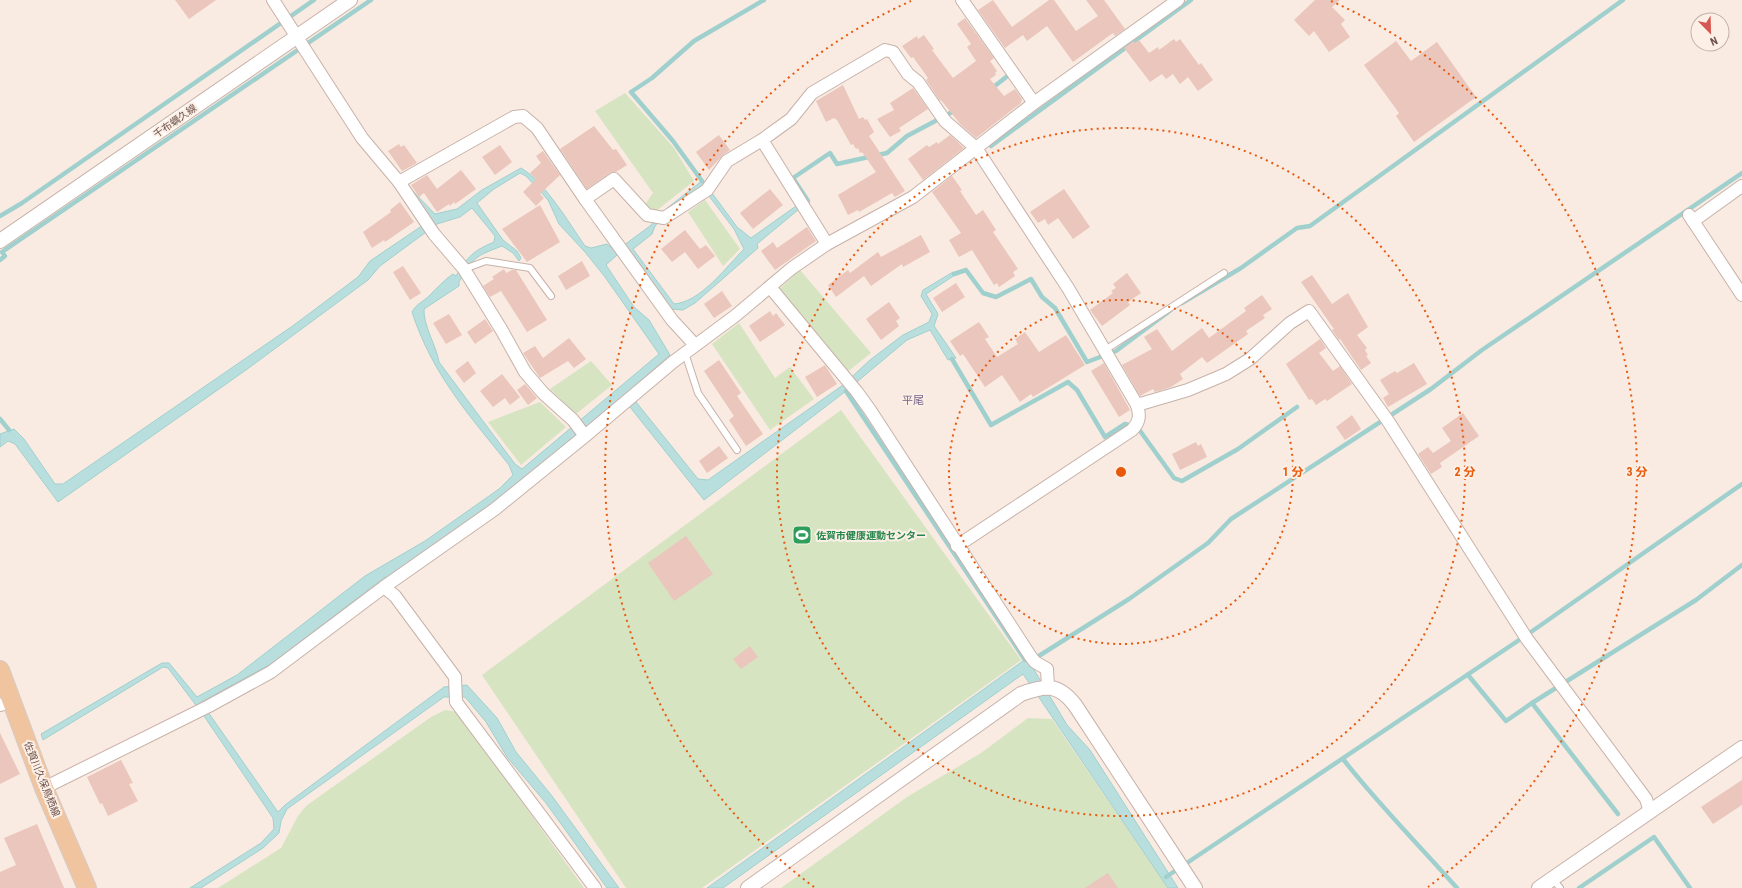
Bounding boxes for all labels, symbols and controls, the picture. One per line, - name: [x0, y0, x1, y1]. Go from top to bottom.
- north arrow: [1690, 12, 1730, 52]
- text: N: [1708, 33, 1719, 48]
- street label: 千布蠣久線: [151, 102, 199, 140]
- district label: 平尾: [902, 394, 924, 407]
- centre of rings: [1114, 465, 1128, 479]
- text: 1 分: [1283, 465, 1303, 479]
- text: 2 分: [1455, 465, 1475, 479]
- text: 3 分: [1627, 465, 1647, 479]
- sports icon: 佐賀市健康運動センター: [791, 524, 813, 546]
- place label: 佐賀市健康運動センター: [816, 530, 926, 541]
- street label: 佐賀川久保鳥栖線: [22, 740, 62, 818]

